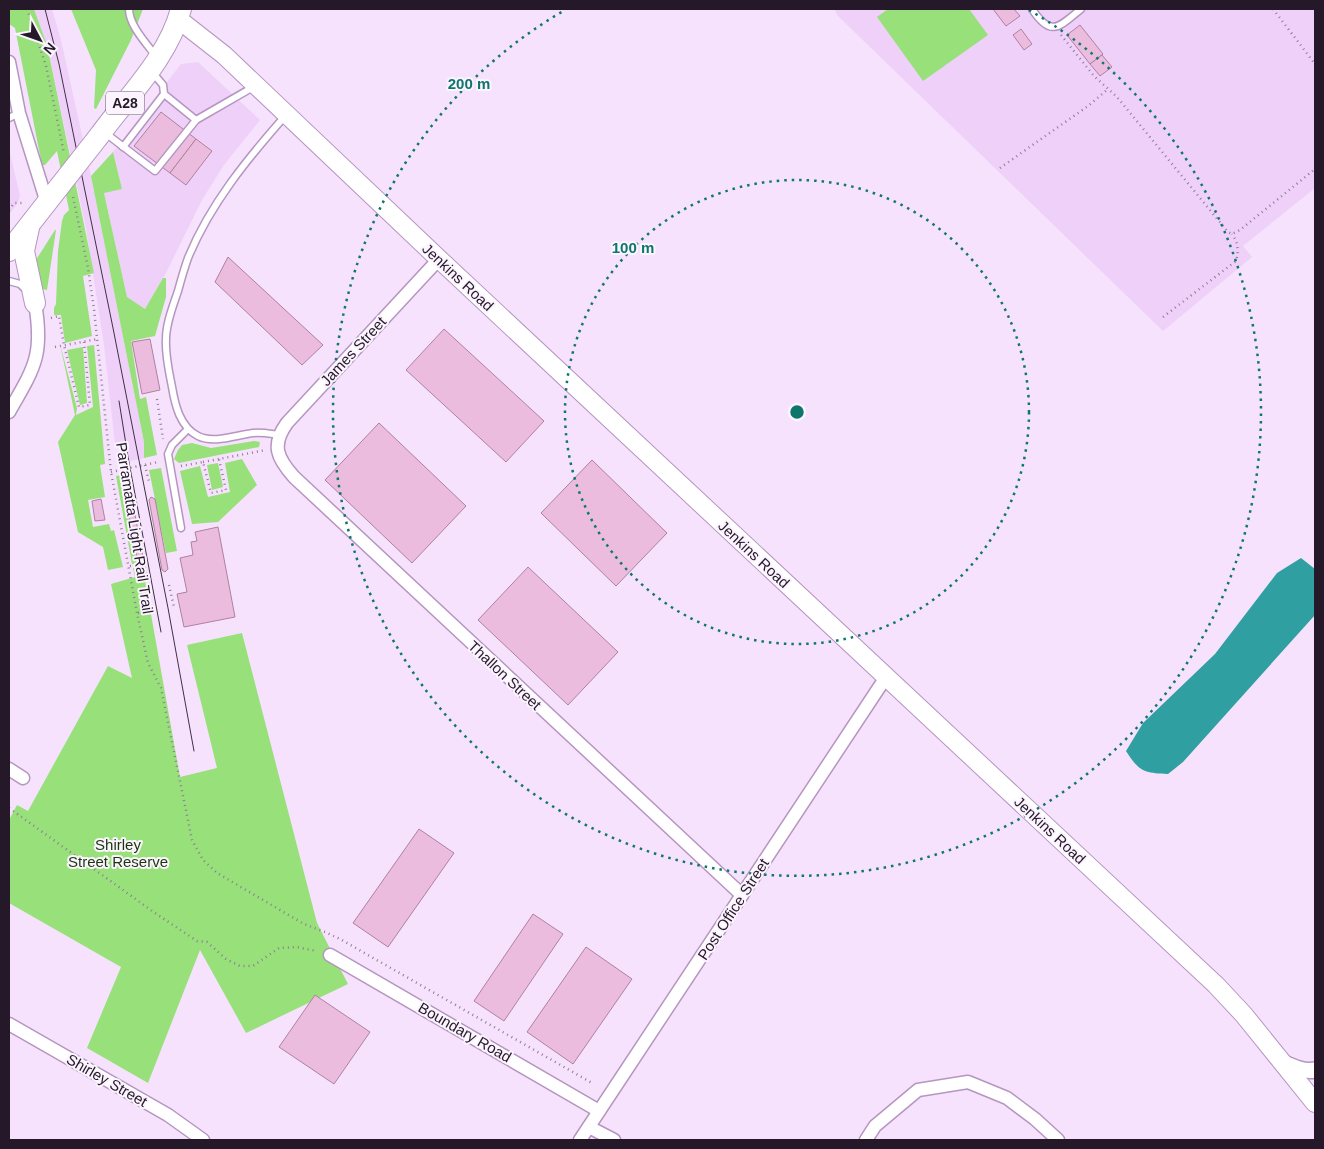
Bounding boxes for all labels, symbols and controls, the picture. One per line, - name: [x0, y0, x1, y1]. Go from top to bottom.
- north arrow: [15, 15, 65, 65]
- text: N: [40, 39, 59, 58]
- text: 200 m: [448, 75, 490, 92]
- road number: A28: [106, 92, 144, 115]
- text: 100 m: [612, 239, 654, 256]
- street label: Jenkins Road: [419, 240, 497, 314]
- street label: James Street: [317, 312, 390, 389]
- centre of rings: [788, 403, 806, 421]
- street label: Parramatta Light Rail Trail: [113, 441, 157, 615]
- street label: Jenkins Road: [715, 517, 793, 591]
- street label: Thallon Street: [465, 637, 546, 714]
- street label: Jenkins Road: [1011, 793, 1089, 867]
- park label: Shirley Street Reserve: [68, 836, 168, 870]
- street label: Post Office Street: [694, 854, 773, 963]
- street label: Boundary Road: [416, 999, 514, 1065]
- street label: Shirley Street: [64, 1050, 151, 1110]

